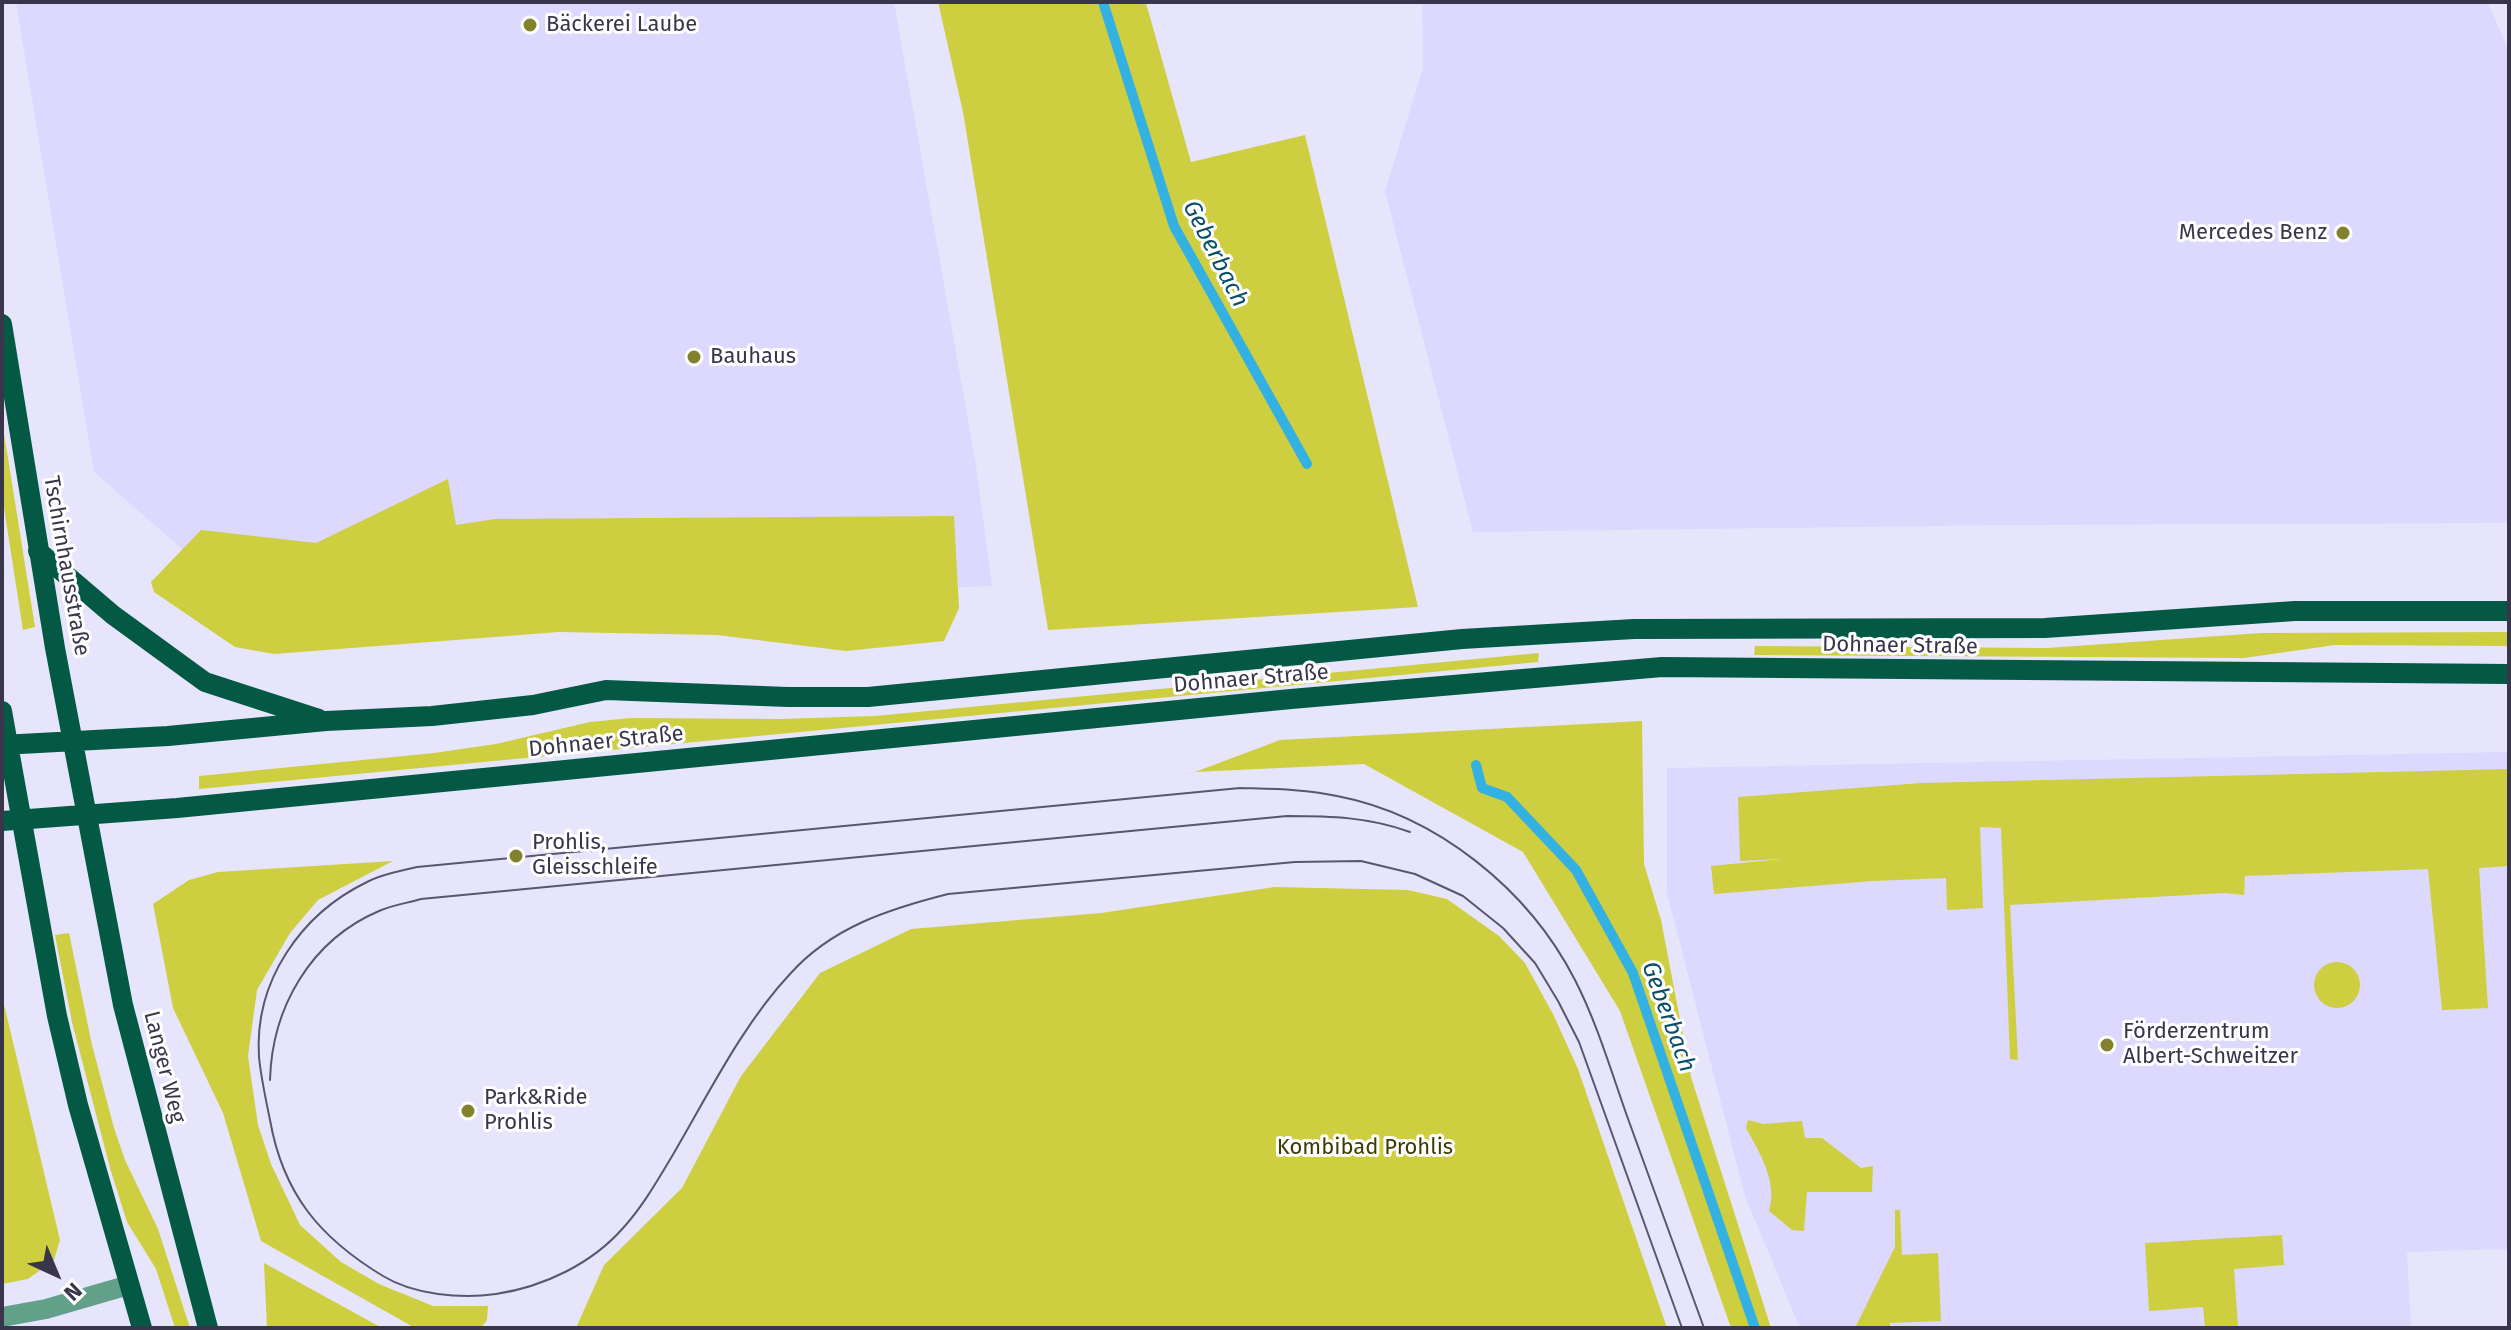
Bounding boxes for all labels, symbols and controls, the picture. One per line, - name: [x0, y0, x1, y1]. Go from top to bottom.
- place label: Bäckerei Laube: [546, 12, 697, 38]
- marker: Bäckerei Laube: [521, 16, 539, 34]
- water label: Geberbach: [1176, 196, 1254, 312]
- place label: Mercedes Benz: [2179, 220, 2327, 246]
- marker: Mercedes Benz: [2334, 224, 2352, 242]
- place label: Bauhaus: [710, 344, 796, 370]
- marker: Bauhaus: [685, 348, 703, 366]
- street label: Tschirnhausstraße: [37, 474, 95, 658]
- street label: Dohnaer Straße: [1822, 631, 1978, 661]
- street label: Dohnaer Straße: [1172, 659, 1330, 699]
- street label: Dohnaer Straße: [527, 721, 685, 763]
- place label: Prohlis, Gleisschleife: [532, 830, 658, 882]
- marker: Prohlis, Gleisschleife: [507, 847, 525, 865]
- water label: Geberbach: [1635, 958, 1701, 1076]
- street label: Langer Weg: [137, 1008, 191, 1126]
- place label: Förderzentrum Albert-Schweitzer: [2123, 1019, 2298, 1070]
- marker: Förderzentrum Albert-Schweitzer: [2098, 1036, 2116, 1054]
- place label: Park&Ride Prohlis: [484, 1085, 588, 1136]
- marker: Park&Ride Prohlis: [459, 1102, 477, 1120]
- park label: Kombibad Prohlis: [1277, 1135, 1453, 1161]
- north arrow: [16, 1234, 96, 1314]
- text: N: [58, 1277, 88, 1306]

